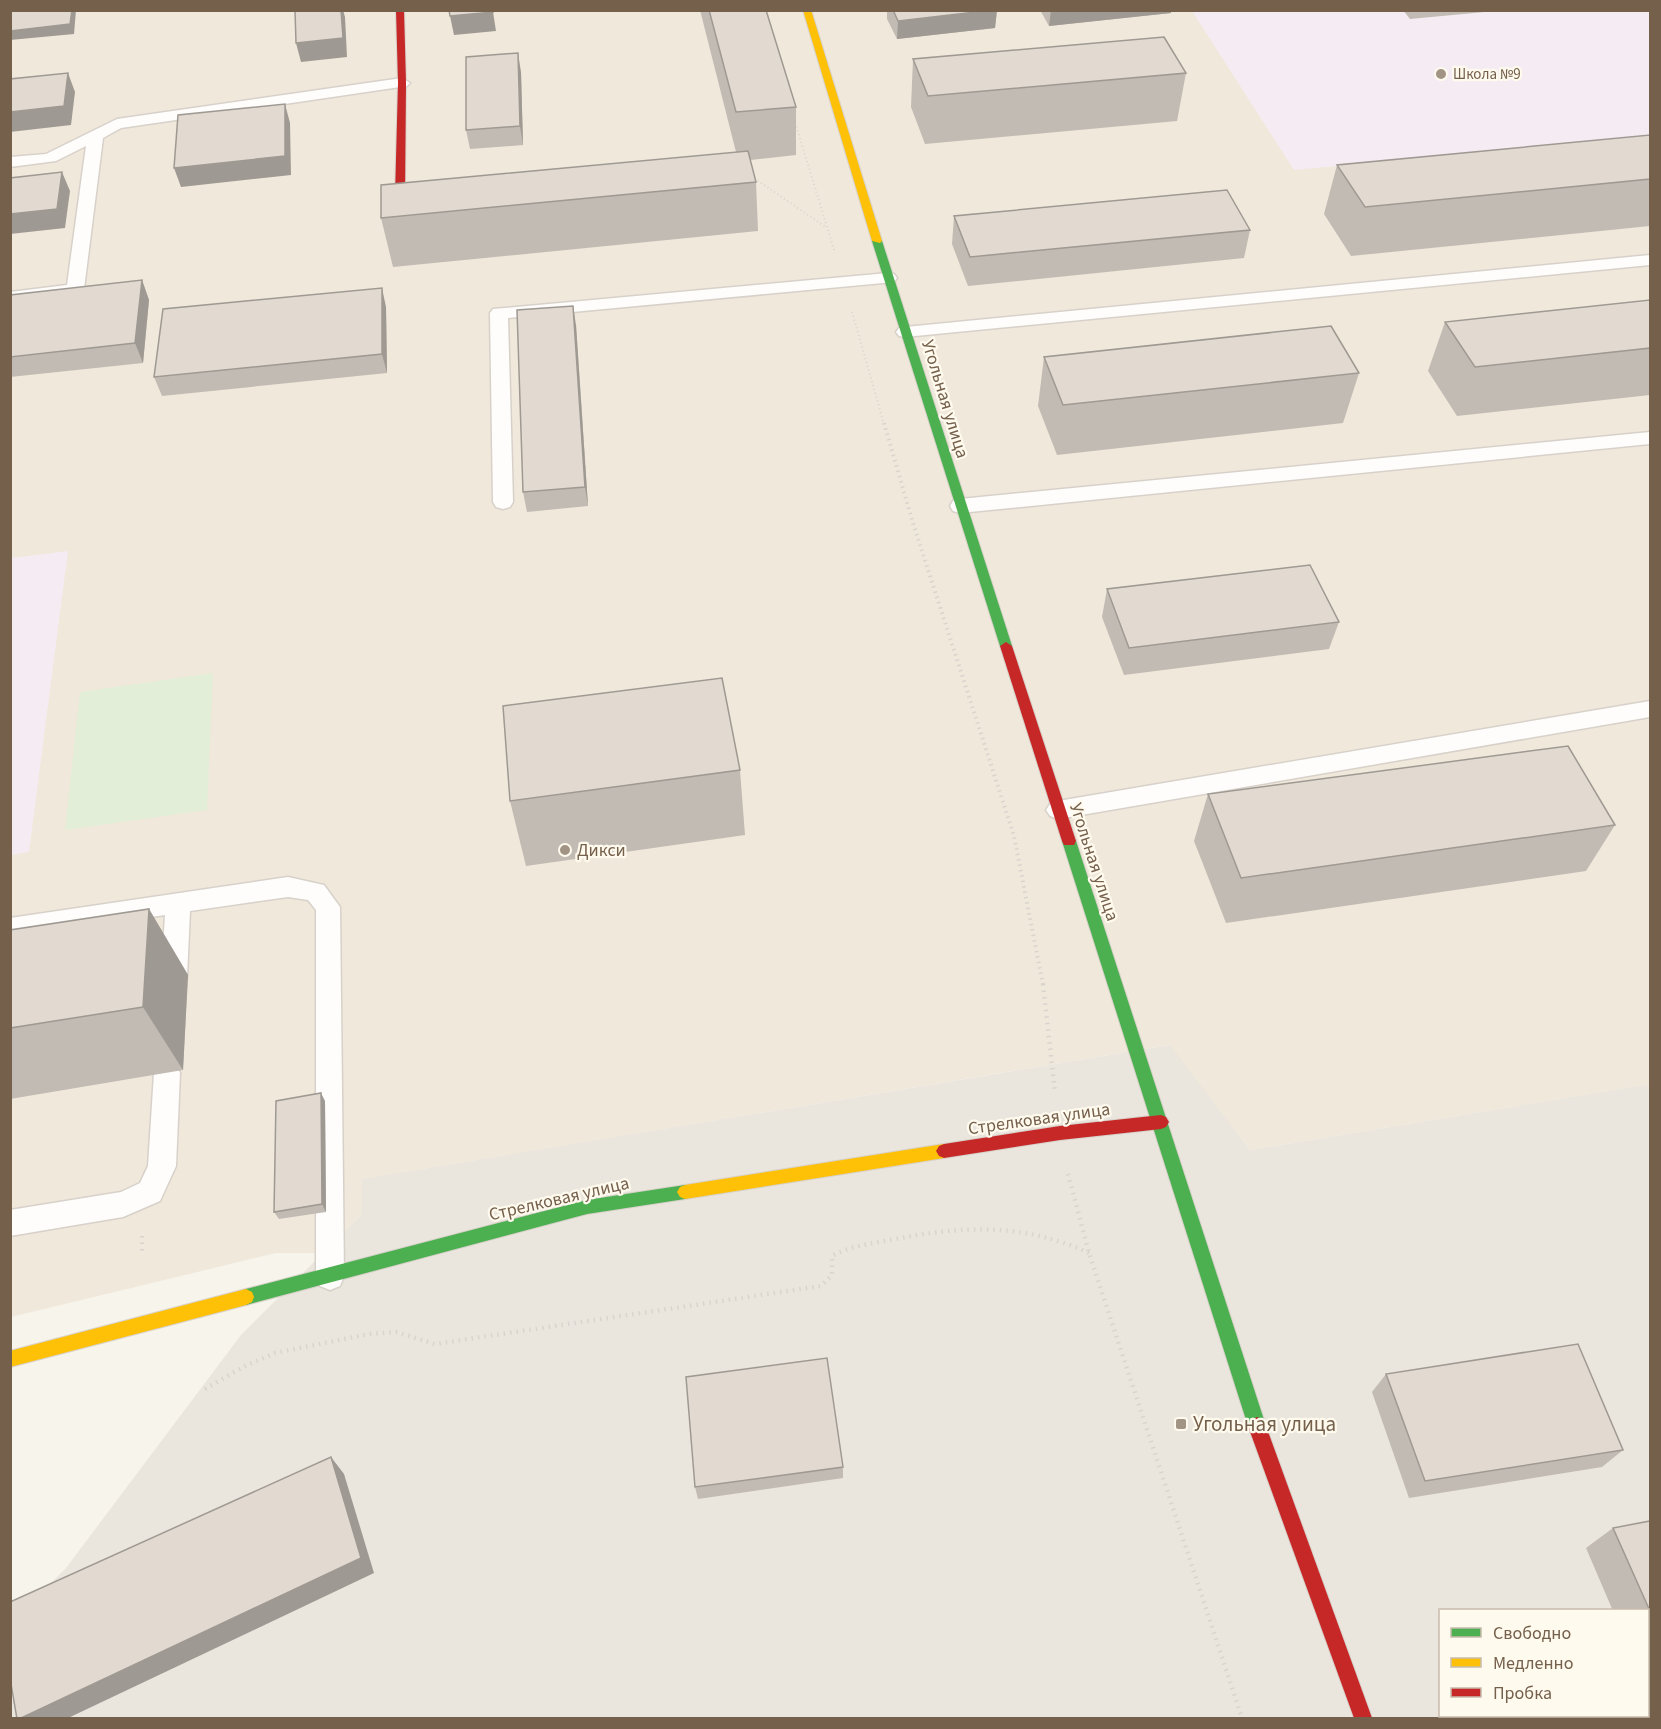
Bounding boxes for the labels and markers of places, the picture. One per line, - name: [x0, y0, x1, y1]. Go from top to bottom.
- place label: Школа №9: [1453, 64, 1521, 85]
- marker: Школа №9: [1434, 67, 1448, 81]
- place label: Дикси: [577, 838, 626, 863]
- marker: Дикси: [558, 843, 572, 857]
- place label: Угольная улица: [1193, 1409, 1336, 1439]
- marker: Угольная улица: [1174, 1417, 1188, 1431]

